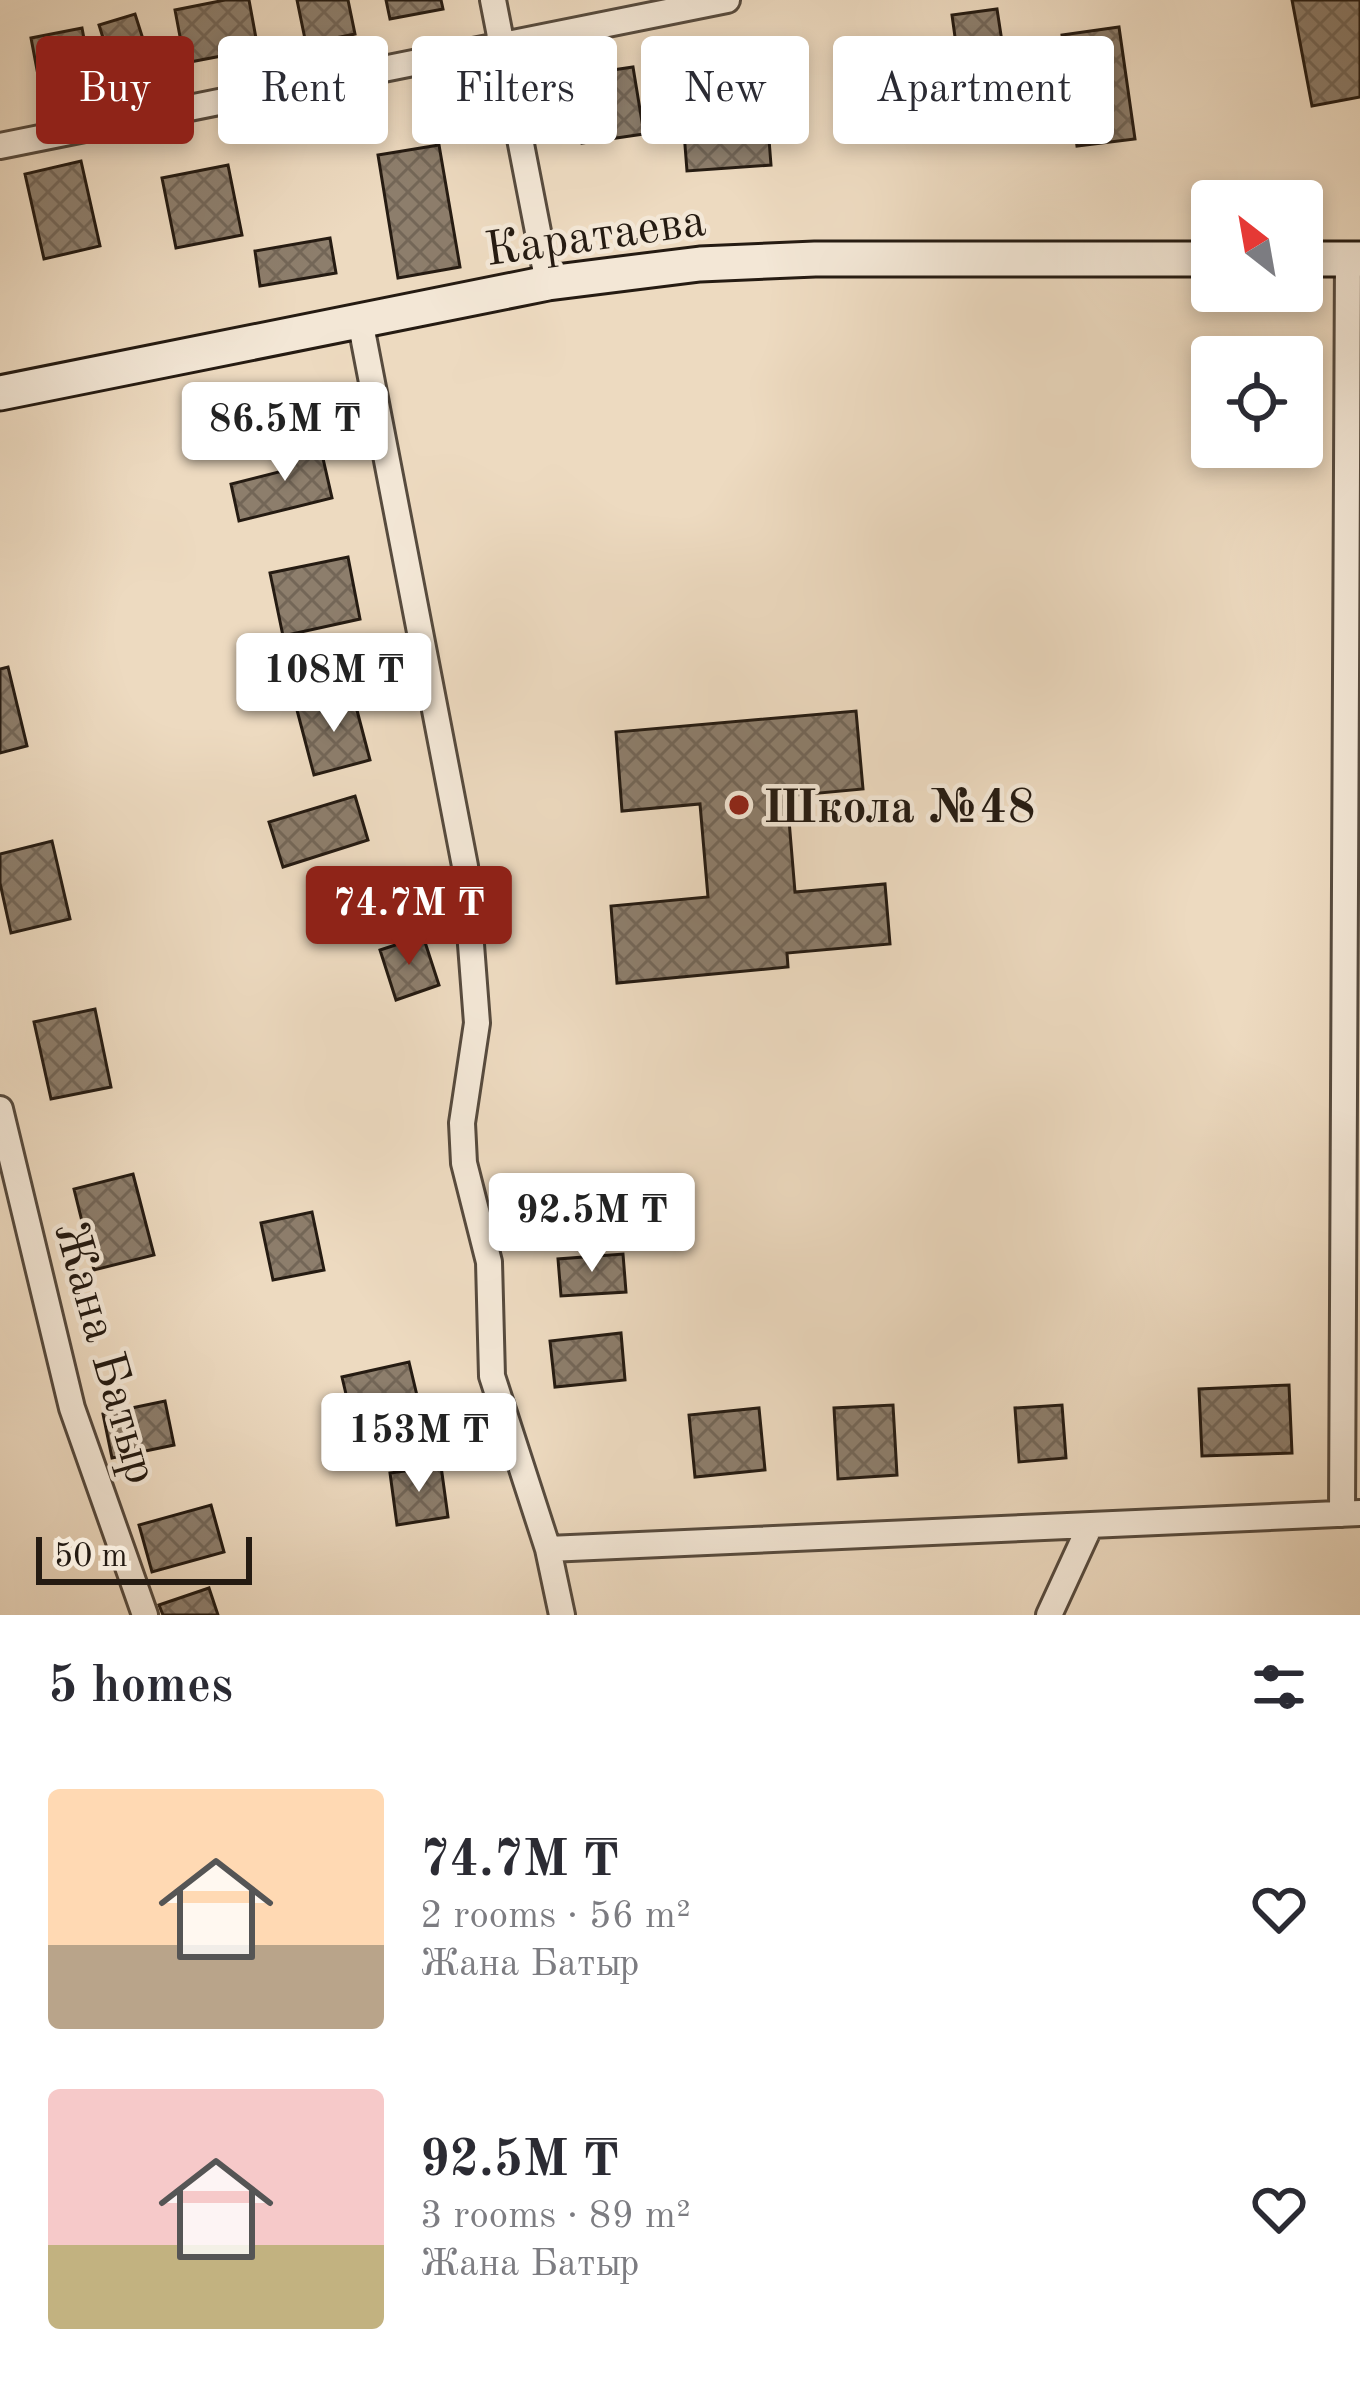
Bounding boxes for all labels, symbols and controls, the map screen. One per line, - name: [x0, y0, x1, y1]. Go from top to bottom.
- chip: Buy: [36, 36, 194, 144]
- chip: Rent: [218, 36, 388, 144]
- chip: Filters: [412, 36, 617, 144]
- chip: New: [641, 36, 809, 144]
- chip: Apartment: [833, 36, 1114, 144]
- north arrow: [1191, 180, 1323, 312]
- map controls: [1191, 180, 1323, 468]
- street label: Каратаева: [482, 198, 709, 276]
- button: locate: [1191, 336, 1323, 468]
- pin: 86.5M ₸: [174, 382, 396, 484]
- text: 86.5M ₸: [209, 401, 361, 440]
- pin: 108M ₸: [236, 633, 432, 735]
- text: 108M ₸: [263, 652, 405, 691]
- place label: Школа №48: [763, 785, 1035, 833]
- marker: Школа №48: [726, 792, 752, 818]
- pin: 74.7M ₸: [298, 866, 520, 968]
- text: 74.7M ₸: [333, 885, 485, 924]
- pin: 92.5M ₸: [481, 1173, 703, 1275]
- text: 92.5M ₸: [516, 1192, 668, 1231]
- street label: Жана Батыр: [44, 1217, 164, 1489]
- pin: 153M ₸: [321, 1393, 517, 1495]
- text: 153M ₸: [348, 1412, 490, 1451]
- scale bar: [36, 1531, 252, 1584]
- text: 50 m: [54, 1541, 128, 1574]
- icon: filters: [1246, 1654, 1312, 1720]
- text: 5 homes: [48, 1662, 233, 1713]
- text: 74.7M ₸: [420, 1836, 619, 1887]
- icon: home: [144, 1837, 288, 1981]
- icon: heart: [1246, 1876, 1312, 1942]
- text: 2 rooms · 56 m²: [420, 1897, 691, 1936]
- text: Жана Батыр: [420, 1945, 639, 1984]
- text: 92.5M ₸: [420, 2136, 619, 2187]
- icon: home: [144, 2137, 288, 2281]
- icon: heart: [1246, 2176, 1312, 2242]
- text: 3 rooms · 89 m²: [420, 2197, 691, 2236]
- text: Жана Батыр: [420, 2245, 639, 2284]

